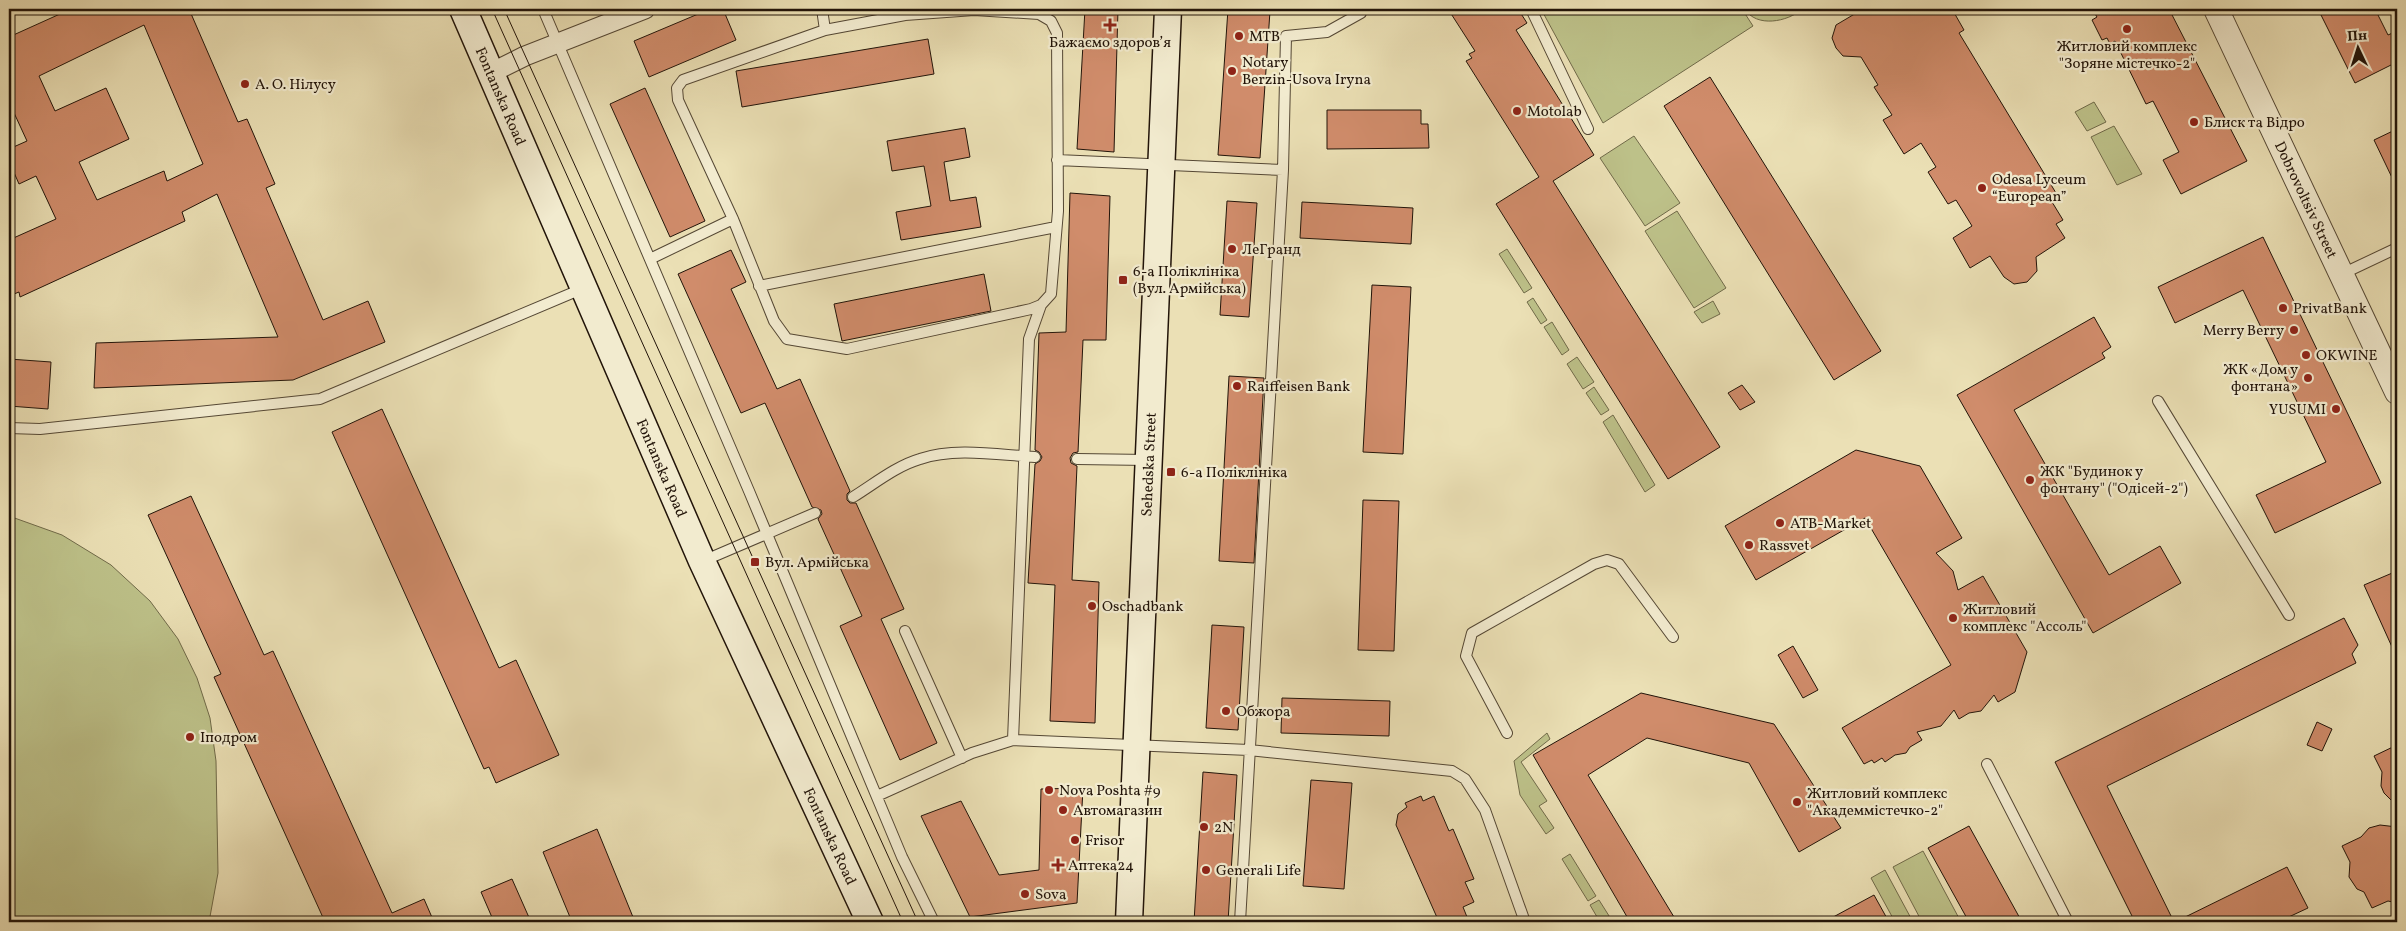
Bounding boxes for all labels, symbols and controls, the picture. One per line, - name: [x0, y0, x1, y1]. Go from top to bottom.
- marker: Бажаємо здоровʼя: [1104, 19, 1116, 31]
- north arrow: [2334, 22, 2384, 72]
- marker: Житловий комплекс "Зоряне містечко-2": [2121, 23, 2133, 35]
- text: Пн: [2347, 26, 2368, 47]
- place label: МТВ: [1249, 27, 1280, 48]
- marker: МТВ: [1233, 30, 1245, 42]
- place label: Бажаємо здоровʼя: [1049, 33, 1171, 54]
- place label: Житловий комплекс "Зоряне містечко-2": [2057, 37, 2198, 75]
- street label: Fontanska Road: [469, 44, 530, 149]
- place label: Notary Berzin-Usova Iryna: [1242, 53, 1371, 91]
- marker: Notary Berzin-Usova Iryna: [1226, 65, 1238, 77]
- place label: А. О. Нілусу: [255, 75, 336, 96]
- marker: А. О. Нілусу: [239, 78, 251, 90]
- place label: Motolab: [1527, 102, 1582, 123]
- marker: Motolab: [1511, 105, 1523, 117]
- place label: Блиск та Відро: [2204, 113, 2305, 134]
- marker: Блиск та Відро: [2188, 116, 2200, 128]
- street label: Dobrovoltsiv Street: [2268, 138, 2341, 262]
- place label: Odesa Lyceum “European”: [1992, 170, 2086, 208]
- marker: Odesa Lyceum “European”: [1976, 182, 1988, 194]
- place label: ЛеГранд: [1242, 240, 1301, 261]
- marker: ЛеГранд: [1226, 243, 1238, 255]
- place label: 6-а Поліклініка (Вул. Армійська): [1133, 262, 1246, 300]
- marker: 6-а Поліклініка (Вул. Армійська): [1117, 274, 1129, 286]
- place label: PrivatBank: [2293, 299, 2367, 320]
- marker: PrivatBank: [2277, 302, 2289, 314]
- place label: Merry Berry: [2203, 321, 2284, 342]
- marker: Merry Berry: [2288, 324, 2300, 336]
- place label: OKWINE: [2316, 346, 2378, 367]
- marker: OKWINE: [2300, 349, 2312, 361]
- place label: ЖК «Дом у фонтана»: [2223, 360, 2298, 398]
- marker: ЖК «Дом у фонтана»: [2302, 372, 2314, 384]
- place label: Raiffeisen Bank: [1247, 377, 1350, 398]
- marker: Raiffeisen Bank: [1231, 380, 1243, 392]
- place label: YUSUMI: [2269, 400, 2326, 421]
- marker: YUSUMI: [2330, 403, 2342, 415]
- street label: Sehedska Street: [1137, 412, 1163, 517]
- street label: Fontanska Road: [630, 416, 691, 521]
- place label: ЖК "Будинок у фонтану" ("Одісей-2"): [2040, 462, 2188, 500]
- place label: 6-а Поліклініка: [1181, 463, 1287, 484]
- marker: 6-а Поліклініка: [1165, 466, 1177, 478]
- marker: ЖК "Будинок у фонтану" ("Одісей-2"): [2024, 474, 2036, 486]
- place label: ATB-Market: [1790, 514, 1871, 535]
- marker: ATB-Market: [1774, 517, 1786, 529]
- place label: Rassvet: [1759, 536, 1809, 557]
- marker: Rassvet: [1743, 539, 1755, 551]
- place label: Вул. Армійська: [765, 553, 869, 574]
- marker: Вул. Армійська: [749, 556, 761, 568]
- place label: Oschadbank: [1102, 597, 1183, 618]
- marker: Oschadbank: [1086, 600, 1098, 612]
- place label: Житловий комплекс "Ассоль": [1963, 600, 2086, 638]
- marker: Житловий комплекс "Ассоль": [1947, 612, 1959, 624]
- place label: Обжора: [1236, 702, 1290, 723]
- marker: Обжора: [1220, 705, 1232, 717]
- place label: Іподром: [200, 728, 257, 749]
- marker: Іподром: [184, 731, 196, 743]
- place label: Nova Poshta #9: [1059, 781, 1161, 802]
- marker: Nova Poshta #9: [1043, 784, 1055, 796]
- place label: Житловий комплекс "Академмістечко-2": [1807, 784, 1948, 822]
- street label: Fontanska Road: [797, 785, 860, 889]
- marker: Житловий комплекс "Академмістечко-2": [1791, 796, 1803, 808]
- place label: Автомагазин: [1073, 801, 1162, 822]
- marker: Автомагазин: [1057, 804, 1069, 816]
- place label: 2N: [1214, 818, 1233, 839]
- marker: 2N: [1198, 821, 1210, 833]
- place label: Frisor: [1085, 831, 1124, 852]
- marker: Frisor: [1069, 834, 1081, 846]
- place label: Аптека24: [1068, 856, 1134, 877]
- marker: Аптека24: [1052, 859, 1064, 871]
- place label: Generali Life: [1216, 861, 1301, 882]
- marker: Generali Life: [1200, 864, 1212, 876]
- place label: Sova: [1035, 885, 1067, 906]
- marker: Sova: [1019, 888, 1031, 900]

